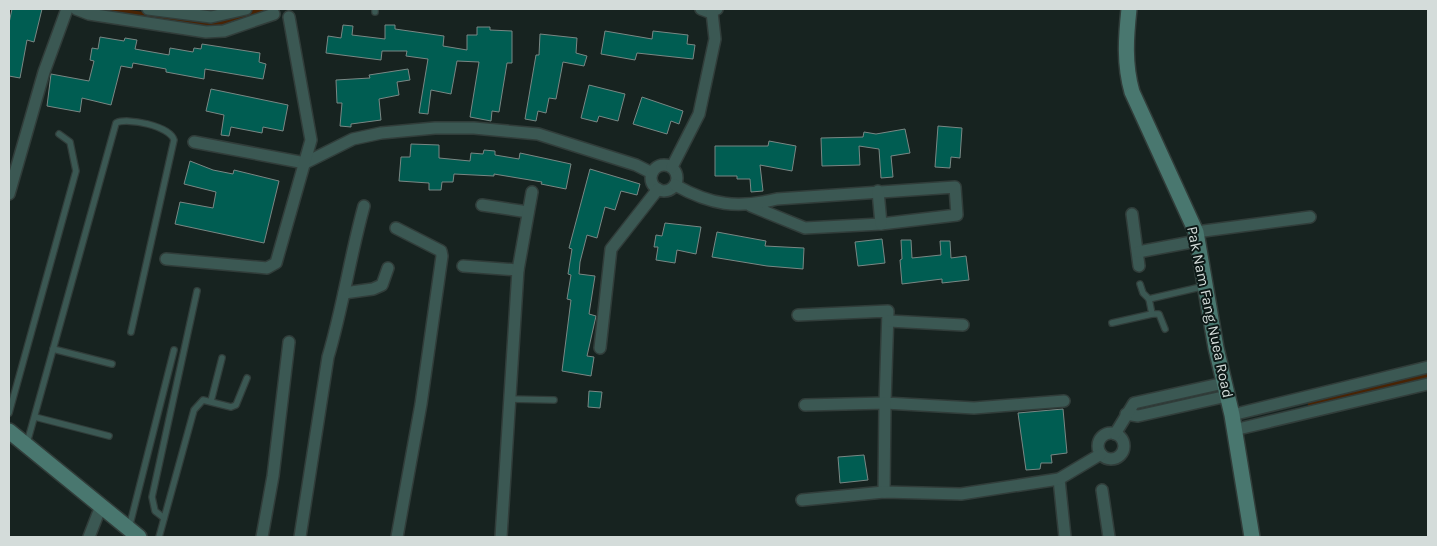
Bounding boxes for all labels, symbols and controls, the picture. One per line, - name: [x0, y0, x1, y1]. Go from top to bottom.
- street label: Pak Nam Fang Nuea Road: [1183, 225, 1237, 399]

